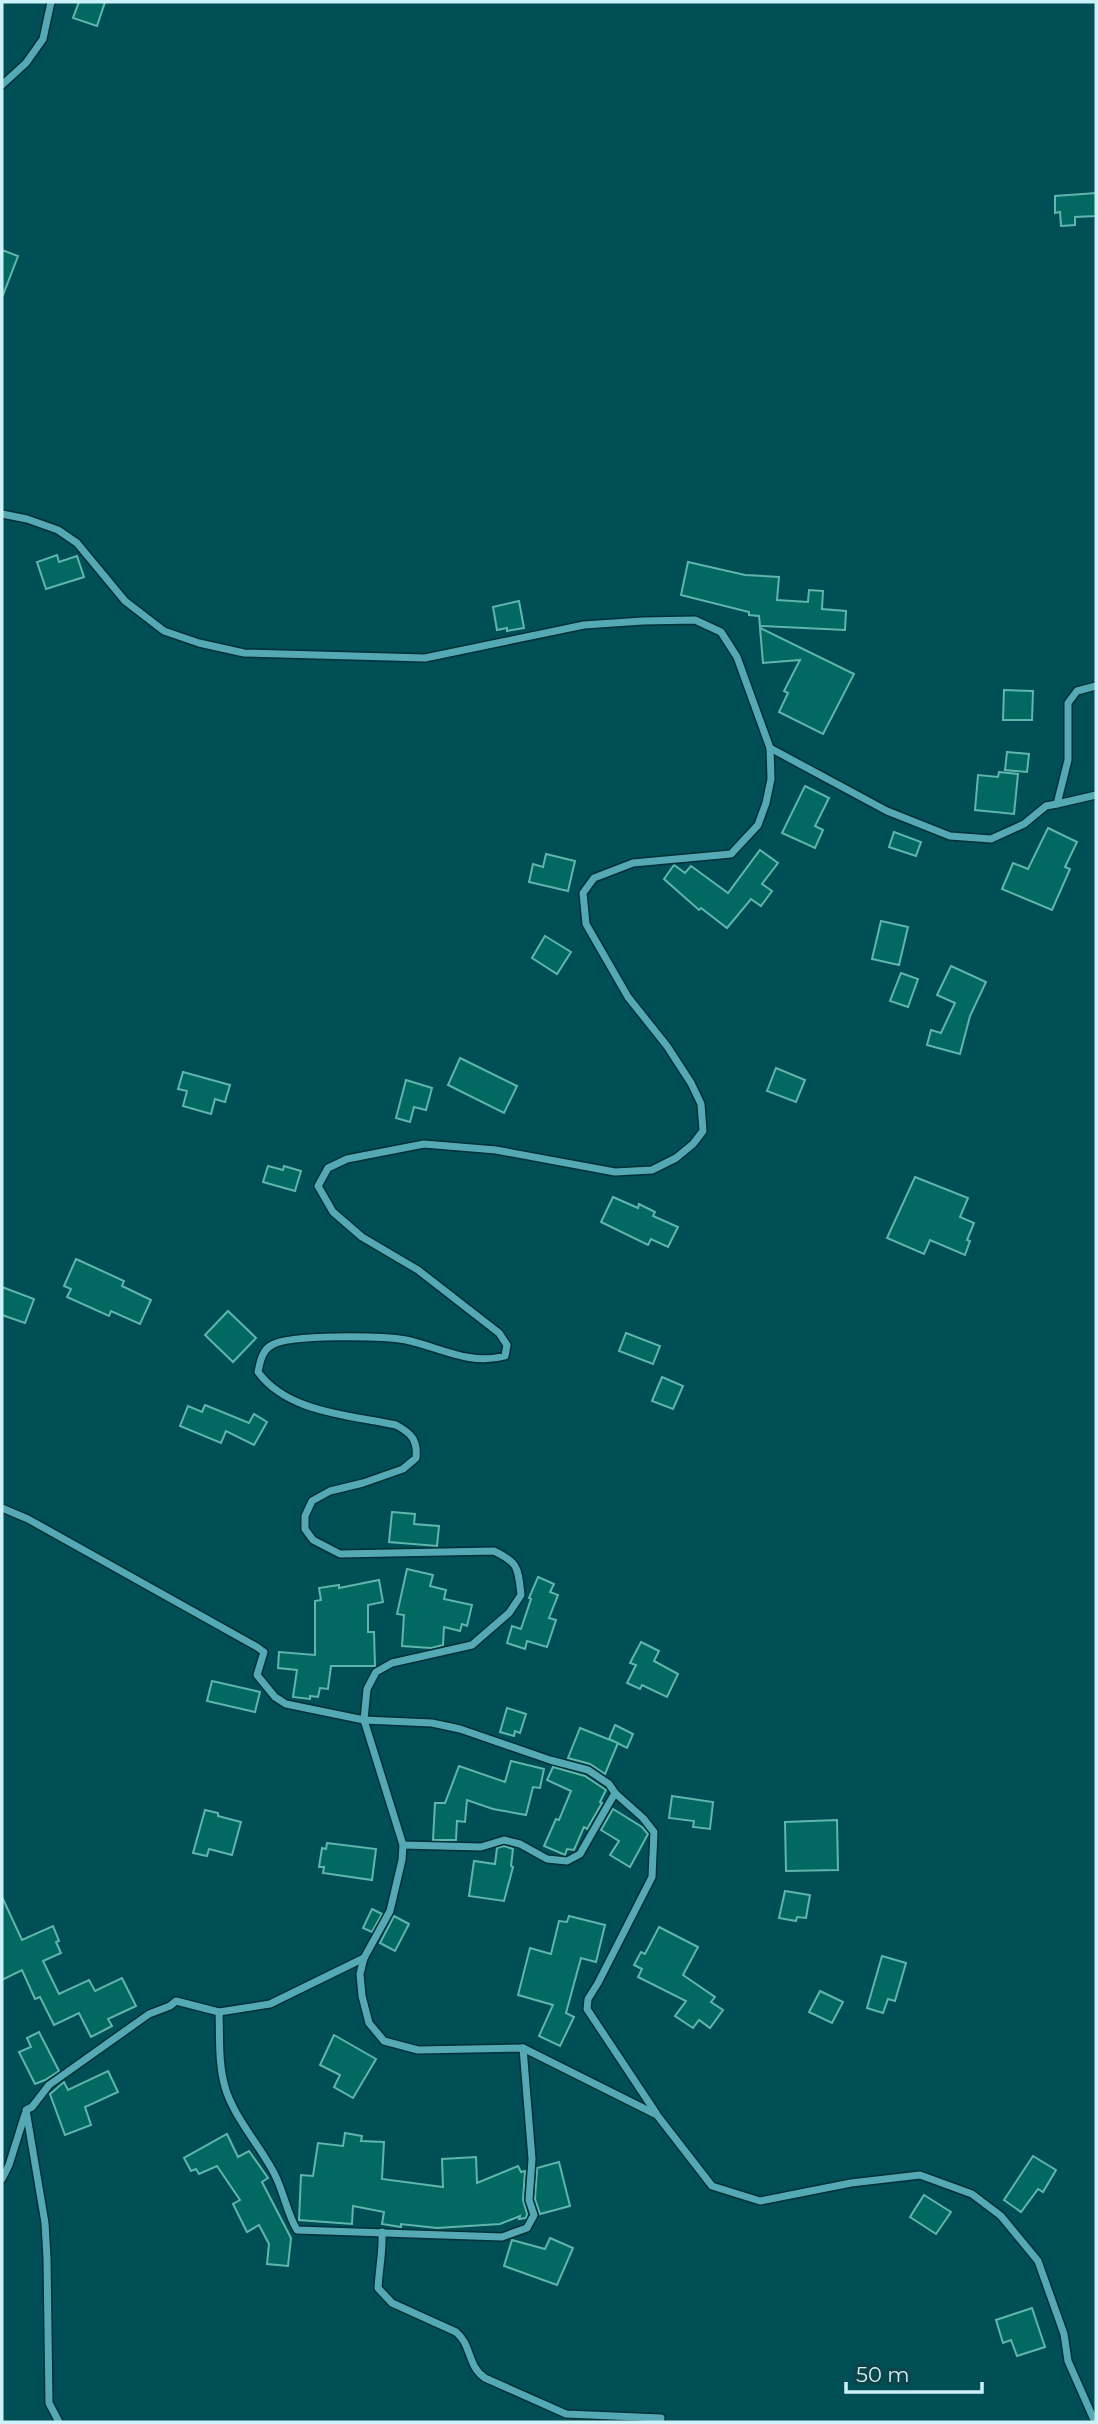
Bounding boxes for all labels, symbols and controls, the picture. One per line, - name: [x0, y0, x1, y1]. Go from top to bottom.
- scale bar: [846, 2350, 982, 2394]
- text: 50 m: [856, 2362, 910, 2387]

